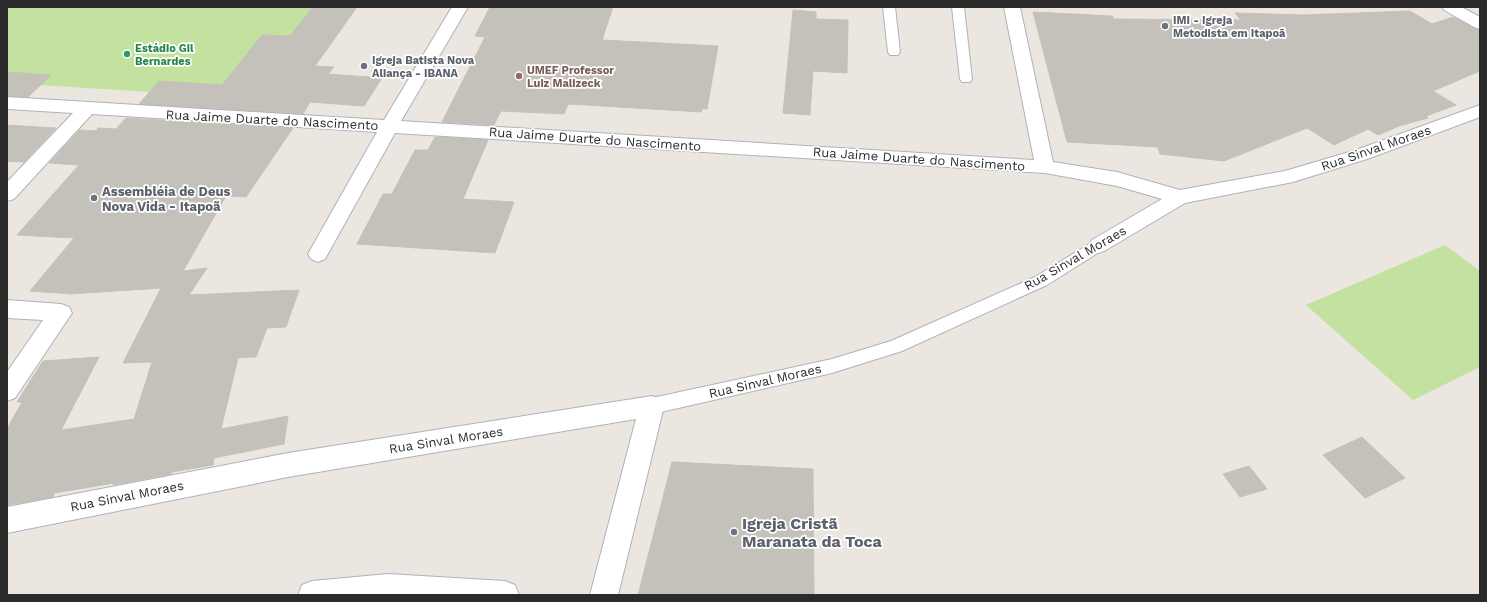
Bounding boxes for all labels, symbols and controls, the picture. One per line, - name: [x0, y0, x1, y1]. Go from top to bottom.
- place label: IMI - Igreja Metodista em Itapoã: [1173, 14, 1286, 40]
- marker: IMI - Igreja Metodista em Itapoã: [1160, 21, 1170, 31]
- place label: Estádio Gil Bernardes: [135, 42, 194, 68]
- marker: Estádio Gil Bernardes: [122, 49, 132, 59]
- place label: Igreja Batista Nova Aliança - IBANA: [372, 54, 475, 80]
- marker: Igreja Batista Nova Aliança - IBANA: [359, 61, 369, 71]
- place label: UMEF Professor Luiz Malizeck: [527, 64, 614, 90]
- marker: UMEF Professor Luiz Malizeck: [514, 71, 524, 81]
- street label: Rua Jaime Duarte do Nascimento: [165, 107, 379, 133]
- street label: Rua Sinval Moraes: [1319, 122, 1433, 174]
- street label: Rua Jaime Duarte do Nascimento: [488, 124, 702, 154]
- street label: Rua Jaime Duarte do Nascimento: [812, 144, 1026, 174]
- place label: Assembléia de Deus Nova Vida - Itapoã: [102, 184, 230, 214]
- marker: Assembléia de Deus Nova Vida - Itapoã: [89, 193, 99, 203]
- street label: Rua Sinval Moraes: [1021, 223, 1129, 293]
- street label: Rua Sinval Moraes: [707, 361, 823, 401]
- street label: Rua Sinval Moraes: [388, 424, 504, 456]
- street label: Rua Sinval Moraes: [69, 478, 185, 514]
- place label: Igreja Cristã Maranata da Toca: [742, 514, 883, 551]
- marker: Igreja Cristã Maranata da Toca: [729, 527, 739, 537]

